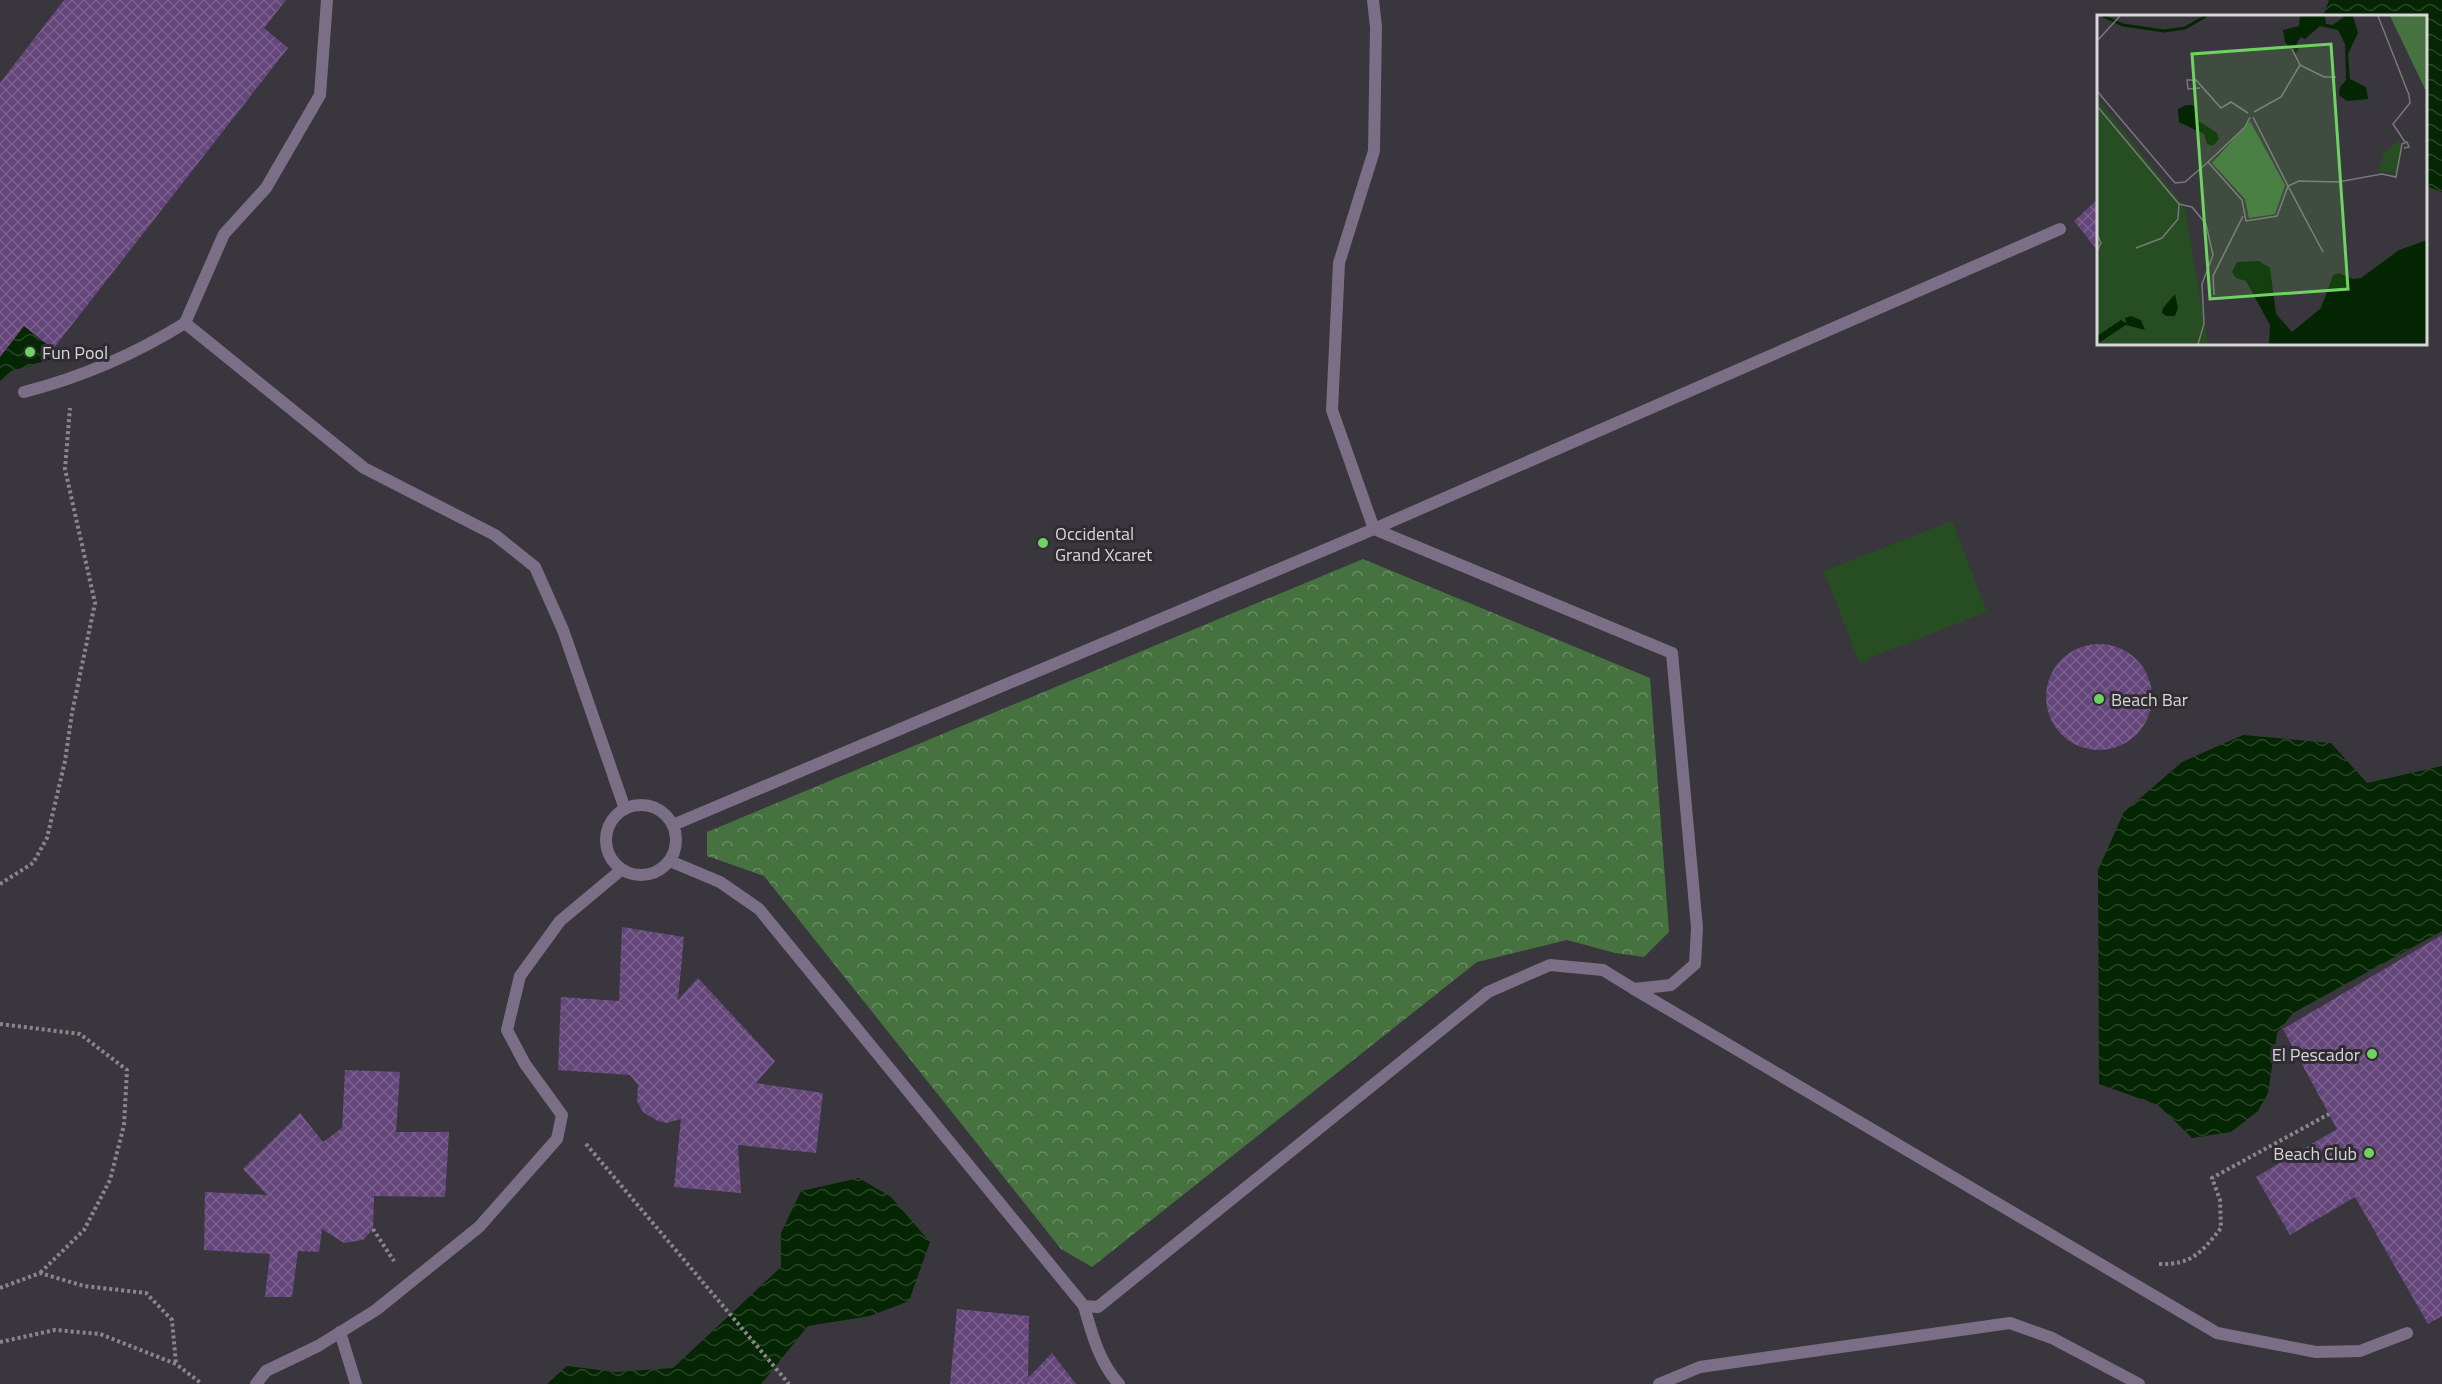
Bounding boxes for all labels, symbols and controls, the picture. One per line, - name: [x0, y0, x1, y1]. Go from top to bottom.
- inset map: [2097, 15, 2427, 345]
- place label: Fun Pool: [42, 339, 108, 366]
- marker: Fun Pool: [23, 345, 37, 359]
- place label: Occidental Grand Xcaret: [1055, 520, 1153, 568]
- marker: Occidental Grand Xcaret: [1036, 536, 1050, 550]
- place label: Beach Bar: [2111, 686, 2188, 713]
- marker: Beach Bar: [2092, 692, 2106, 706]
- place label: El Pescador: [2272, 1041, 2360, 1068]
- marker: El Pescador: [2365, 1047, 2379, 1061]
- place label: Beach Club: [2273, 1140, 2357, 1167]
- marker: Beach Club: [2362, 1146, 2376, 1160]

